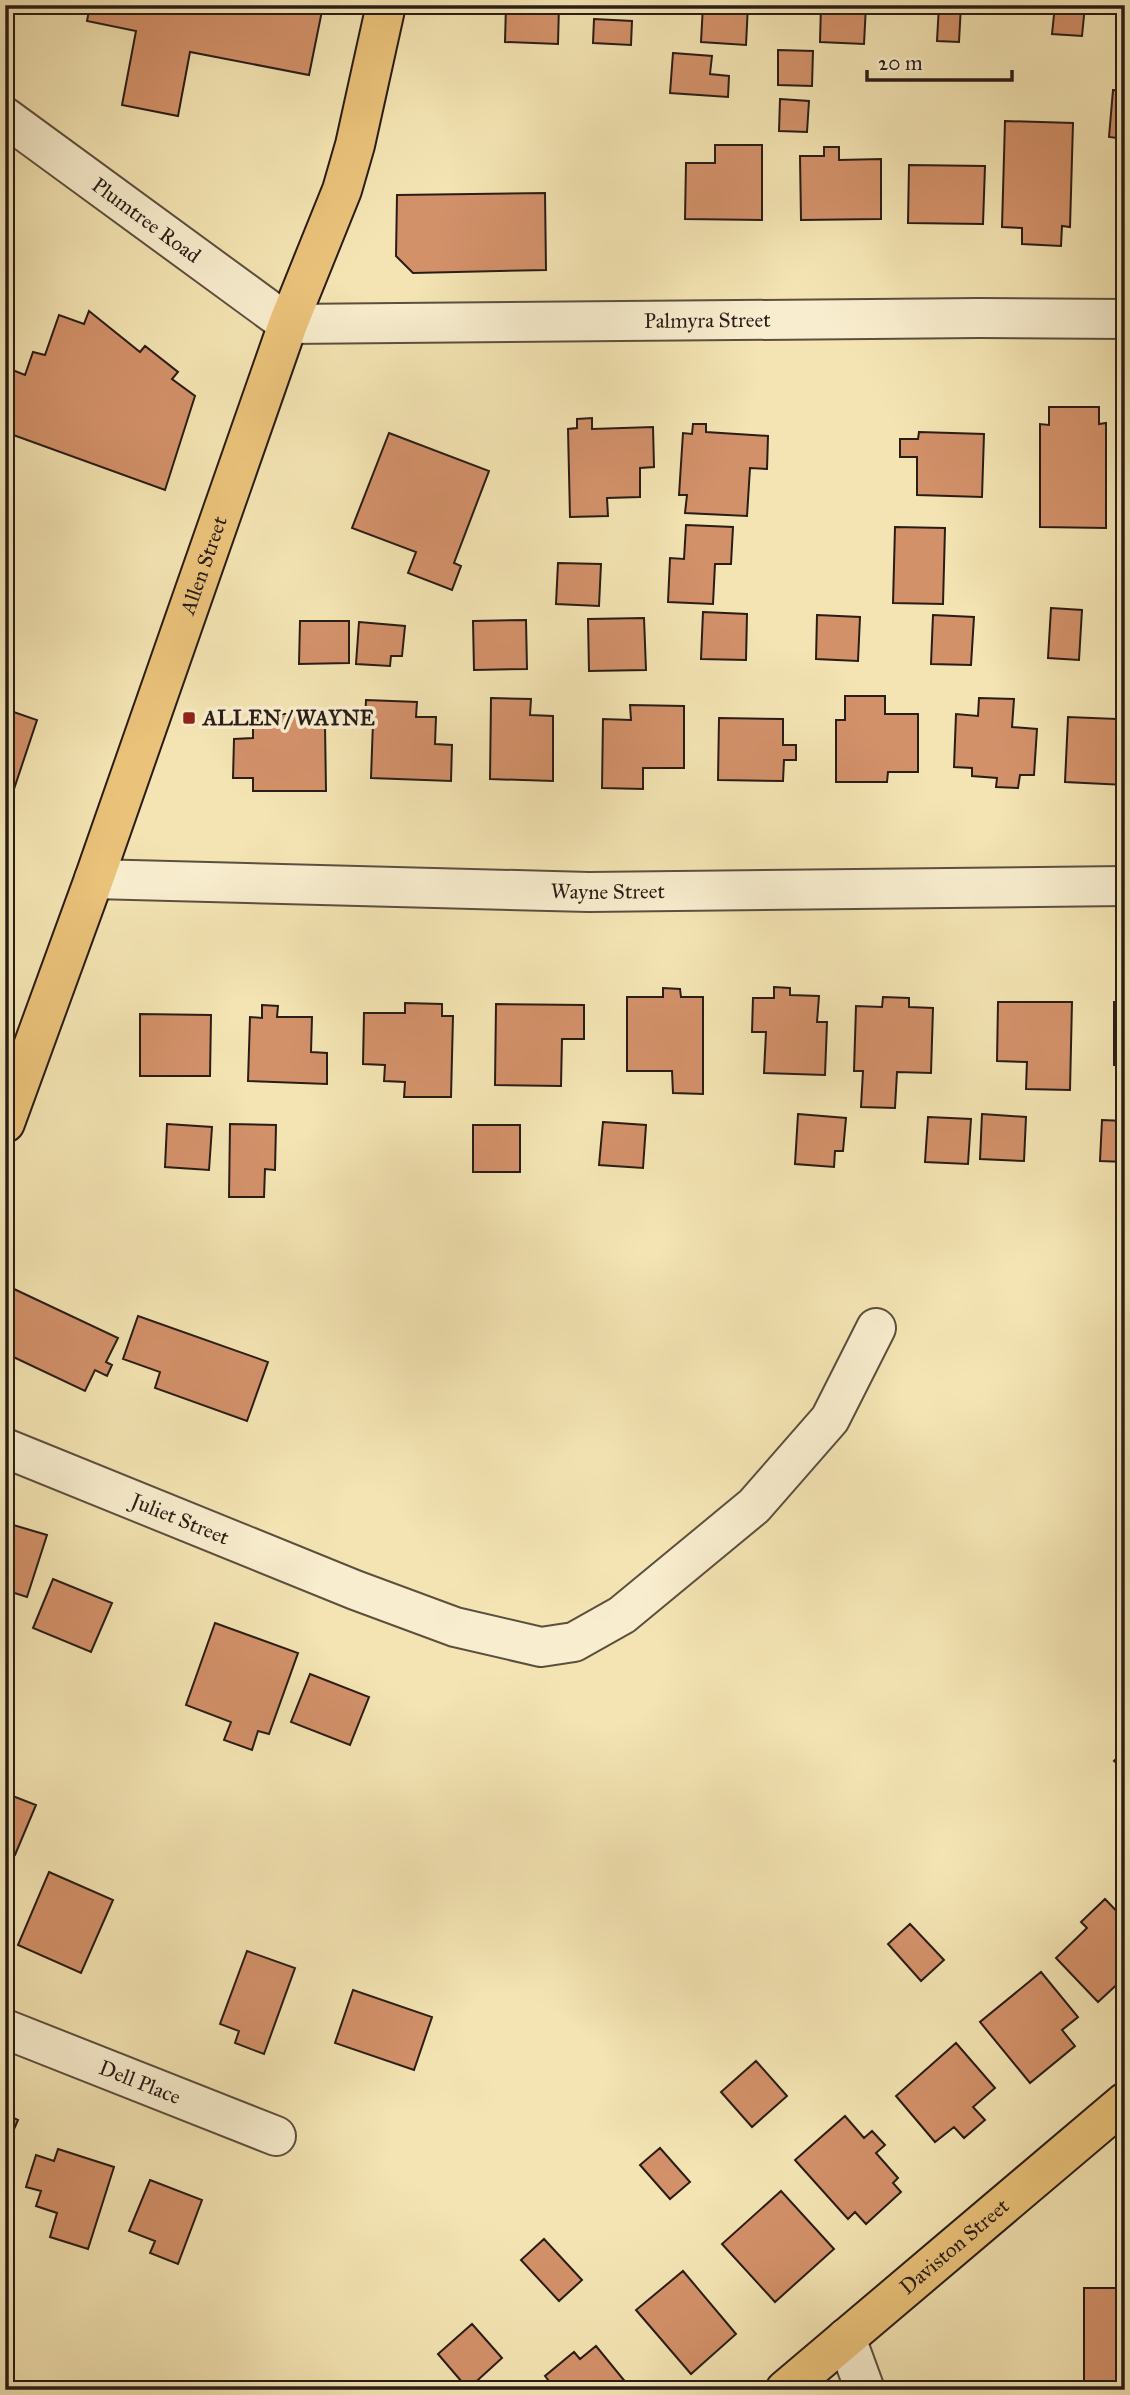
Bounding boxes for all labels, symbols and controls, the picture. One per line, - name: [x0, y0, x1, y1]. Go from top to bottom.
- scale bar: [867, 38, 1013, 82]
- text: 20 m: [878, 50, 923, 76]
- street label: Plumtree Road: [87, 172, 206, 269]
- street label: Palmyra Street: [644, 307, 771, 334]
- street label: Allen Street: [174, 512, 233, 619]
- place label: ALLEN / WAYNE: [201, 705, 375, 731]
- marker: ALLEN / WAYNE: [181, 710, 197, 726]
- street label: Wayne Street: [550, 878, 666, 905]
- street label: Juliet Street: [125, 1487, 234, 1551]
- street label: Dell Place: [95, 2054, 185, 2110]
- street label: Daviston Street: [894, 2193, 1015, 2300]

